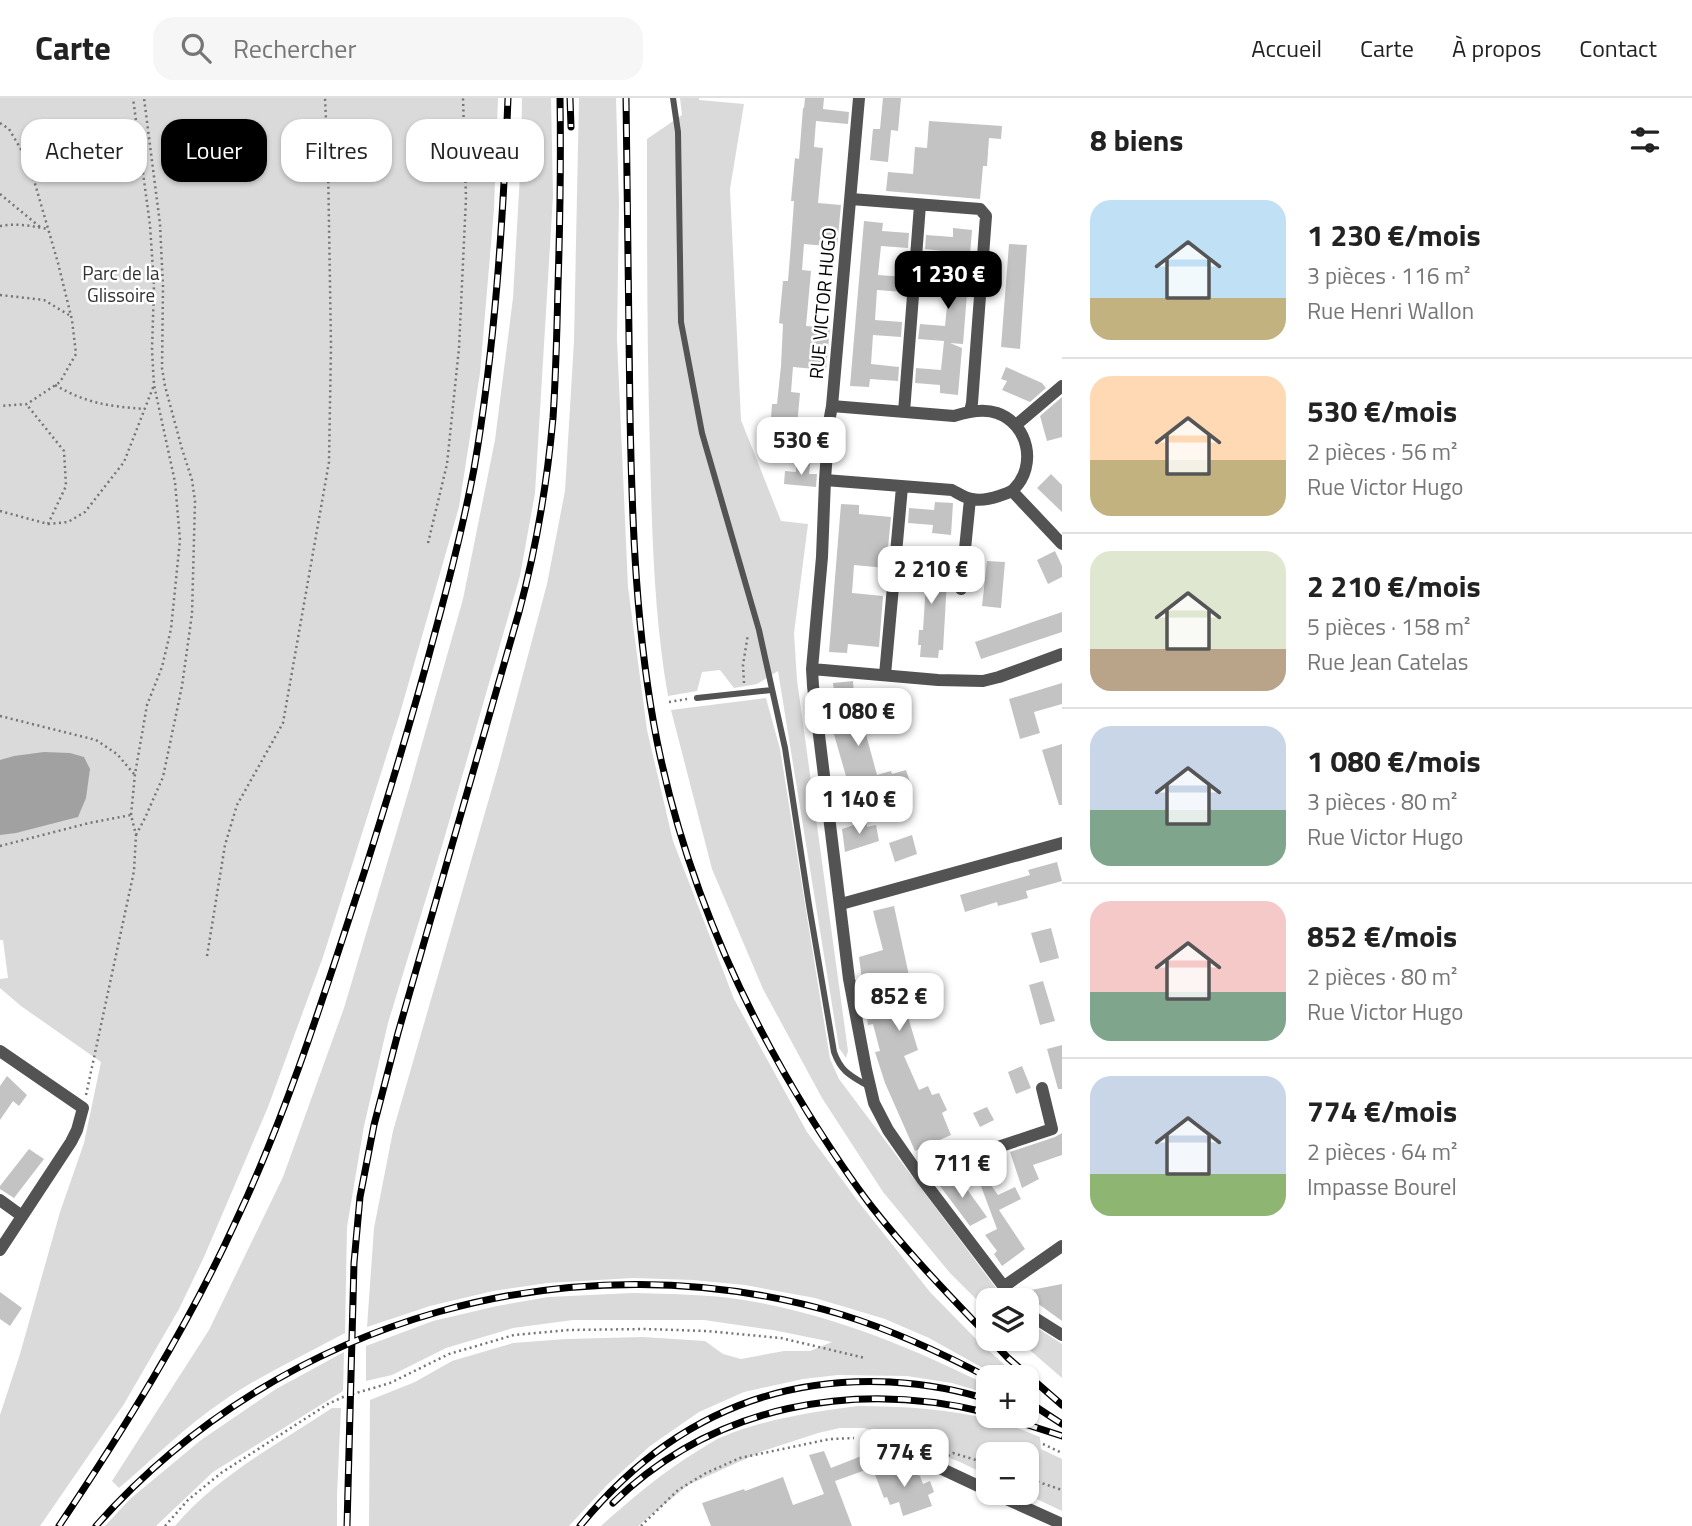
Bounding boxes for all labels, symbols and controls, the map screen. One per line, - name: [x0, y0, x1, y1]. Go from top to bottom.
- search box: [153, 17, 643, 80]
- text: Carte: [35, 23, 111, 73]
- icon: search: [177, 29, 215, 67]
- text: Rechercher: [233, 29, 356, 68]
- text: Accueil: [1251, 30, 1322, 66]
- text: Carte: [1360, 30, 1414, 66]
- text: À propos: [1452, 30, 1541, 66]
- text: Contact: [1579, 30, 1657, 66]
- text: 8 biens: [1090, 117, 1184, 163]
- chip: Acheter: [21, 119, 147, 182]
- chip: Louer: [161, 119, 267, 182]
- chip: Filtres: [281, 119, 392, 182]
- chip: Nouveau: [406, 119, 544, 182]
- icon: filters: [1626, 121, 1664, 159]
- text: 1 230 €/mois: [1307, 212, 1481, 258]
- street label: RUE VICTOR HUGO: [801, 226, 843, 380]
- icon: home: [1146, 228, 1230, 312]
- pin: 1 230 €: [883, 252, 1013, 311]
- text: 1 230 €: [911, 256, 985, 291]
- park label: Parc de la Glissoire: [82, 258, 160, 309]
- text: 3 pièces · 116 m²: [1307, 258, 1470, 293]
- text: Rue Henri Wallon: [1307, 293, 1474, 328]
- text: 530 €/mois: [1307, 388, 1457, 434]
- icon: home: [1146, 404, 1230, 488]
- pin: 530 €: [752, 418, 850, 477]
- text: 530 €: [773, 422, 829, 457]
- text: 2 pièces · 56 m²: [1307, 434, 1458, 469]
- text: Rue Victor Hugo: [1307, 469, 1463, 504]
- pin: 2 210 €: [866, 546, 996, 606]
- text: 2 210 €: [894, 551, 968, 586]
- text: 2 210 €/mois: [1307, 563, 1481, 609]
- icon: home: [1146, 579, 1230, 663]
- text: 5 pièces · 158 m²: [1307, 609, 1470, 644]
- text: Rue Jean Catelas: [1307, 644, 1468, 679]
- pin: 1 080 €: [793, 688, 923, 748]
- text: 1 080 €: [821, 693, 895, 728]
- text: 1 080 €/mois: [1307, 738, 1481, 784]
- icon: home: [1146, 754, 1230, 838]
- pin: 1 140 €: [794, 776, 924, 836]
- text: 1 140 €: [822, 781, 896, 816]
- text: 3 pièces · 80 m²: [1307, 784, 1458, 819]
- text: Rue Victor Hugo: [1307, 819, 1463, 854]
- text: 852 €/mois: [1307, 913, 1457, 959]
- icon: home: [1146, 929, 1230, 1013]
- text: 2 pièces · 80 m²: [1307, 959, 1458, 994]
- pin: 852 €: [850, 974, 948, 1033]
- text: 852 €: [871, 978, 927, 1013]
- text: Rue Victor Hugo: [1307, 994, 1463, 1029]
- text: 774 €/mois: [1307, 1088, 1457, 1134]
- icon: home: [1146, 1104, 1230, 1188]
- text: 2 pièces · 64 m²: [1307, 1134, 1458, 1169]
- pin: 711 €: [913, 1140, 1011, 1200]
- text: 711 €: [934, 1145, 990, 1180]
- text: Impasse Bourel: [1307, 1169, 1457, 1204]
- map controls: [976, 1288, 1039, 1505]
- button: layers: [976, 1288, 1039, 1351]
- button: +: [976, 1365, 1039, 1428]
- pin: 774 €: [855, 1430, 953, 1489]
- text: 774 €: [876, 1434, 932, 1469]
- button: −: [976, 1442, 1039, 1505]

